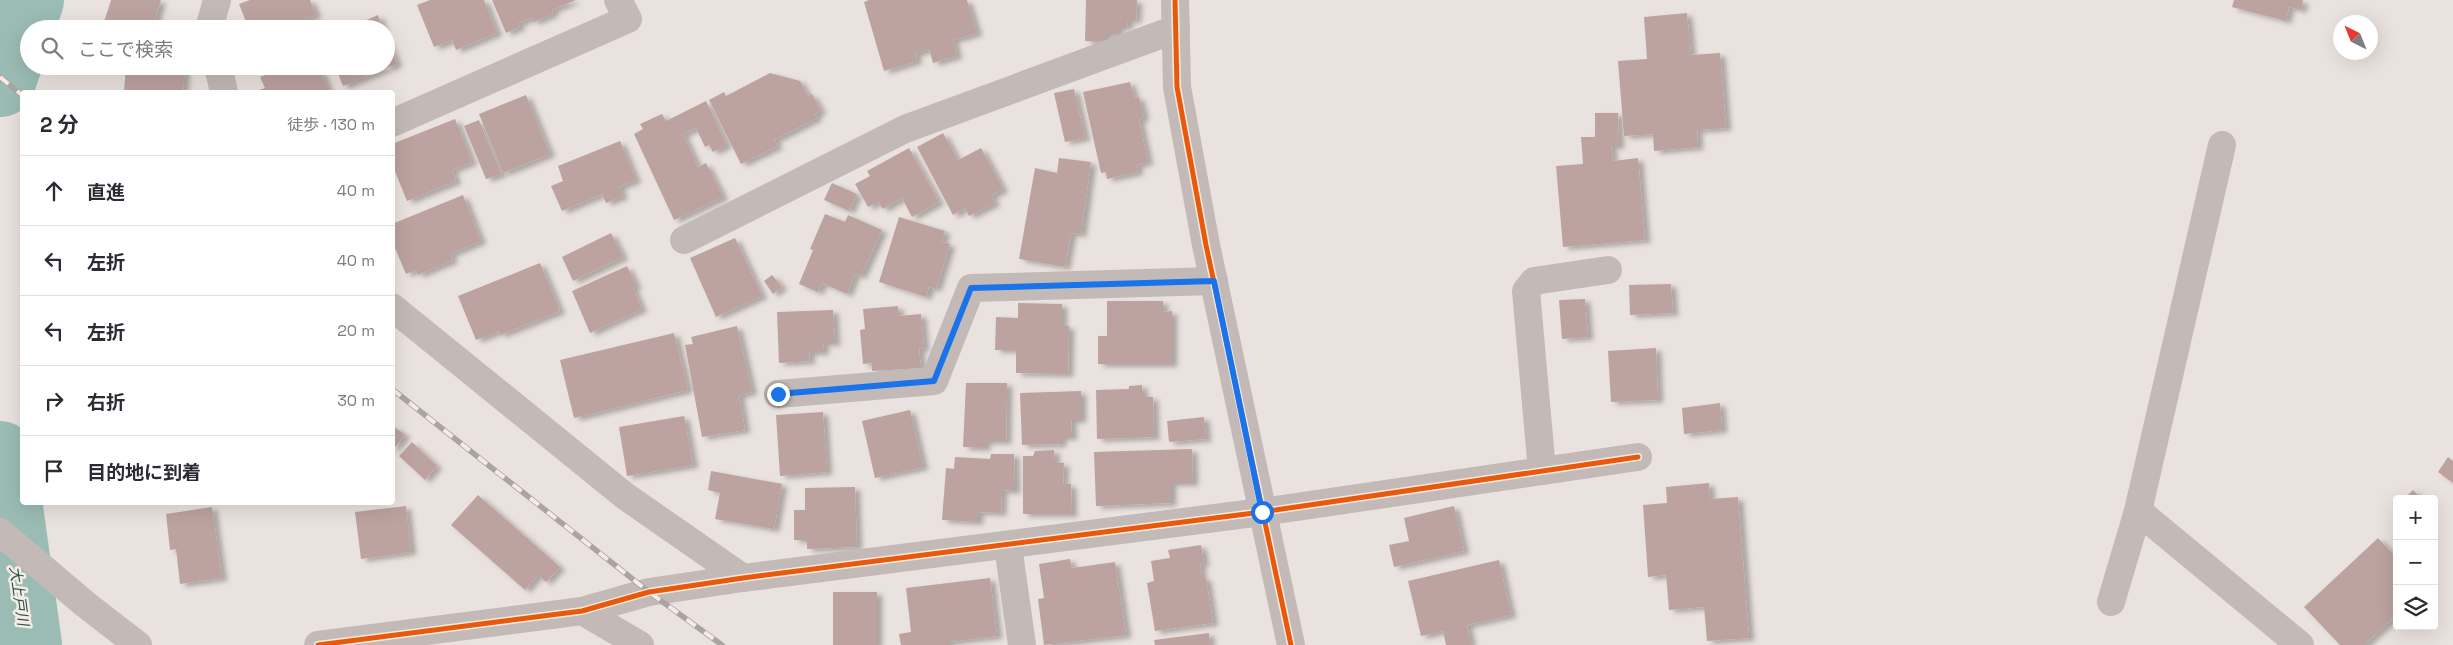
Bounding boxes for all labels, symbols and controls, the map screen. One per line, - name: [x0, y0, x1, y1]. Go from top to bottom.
- north arrow: [2333, 15, 2378, 60]
- search box: [20, 20, 395, 75]
- icon: search: [38, 34, 66, 62]
- text: ここで検索: [78, 37, 173, 62]
- text: 2 分: [40, 111, 79, 138]
- text: 徒歩 · 130 m: [287, 114, 375, 135]
- icon: ahead: [40, 177, 68, 205]
- text: 直進: [87, 180, 125, 205]
- text: 40 m: [337, 180, 375, 201]
- icon: left: [40, 247, 68, 275]
- text: 左折: [87, 250, 125, 275]
- text: 40 m: [337, 250, 375, 271]
- icon: left: [40, 317, 68, 345]
- text: 左折: [87, 320, 125, 345]
- text: 20 m: [337, 320, 375, 341]
- route end: [767, 383, 790, 406]
- icon: right: [40, 387, 68, 415]
- text: 右折: [87, 390, 125, 415]
- text: 30 m: [337, 390, 375, 411]
- icon: arrive: [40, 457, 68, 485]
- text: 目的地に到着: [87, 460, 201, 485]
- map controls: [2393, 495, 2438, 630]
- button: +: [2393, 495, 2438, 540]
- route start: [1251, 501, 1274, 524]
- button: −: [2393, 540, 2438, 585]
- water label: 大上戸川: [6, 565, 33, 629]
- button: layers: [2393, 585, 2438, 630]

